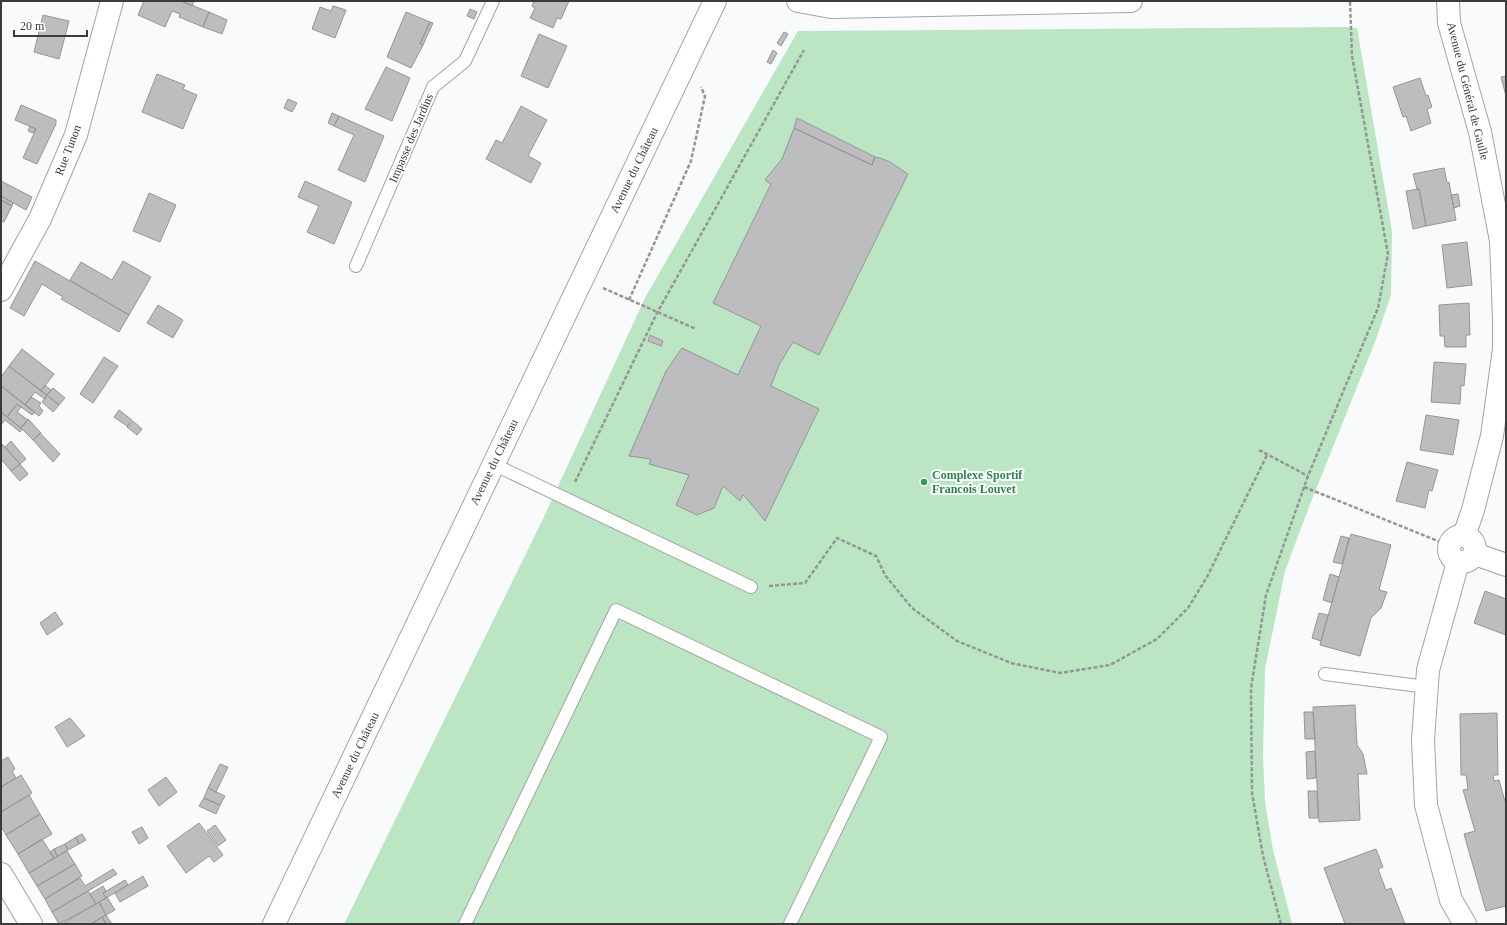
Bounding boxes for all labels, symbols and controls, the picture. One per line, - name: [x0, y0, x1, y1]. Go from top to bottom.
- scale bar: [14, 12, 87, 38]
- text: 20 m: [20, 19, 45, 33]
- street label: Avenue du Général de Gaulle: [1444, 21, 1492, 161]
- street label: Impasse des Jardins: [386, 91, 436, 185]
- street label: Rue Tunon: [52, 123, 84, 177]
- street label: Avenue du Château: [607, 125, 661, 215]
- street label: Avenue du Château: [467, 417, 521, 507]
- place label: Complexe Sportif Francois Louvet: [932, 468, 1023, 496]
- marker: Complexe Sportif Francois Louvet: [919, 477, 929, 487]
- street label: Avenue du Château: [328, 710, 382, 800]

